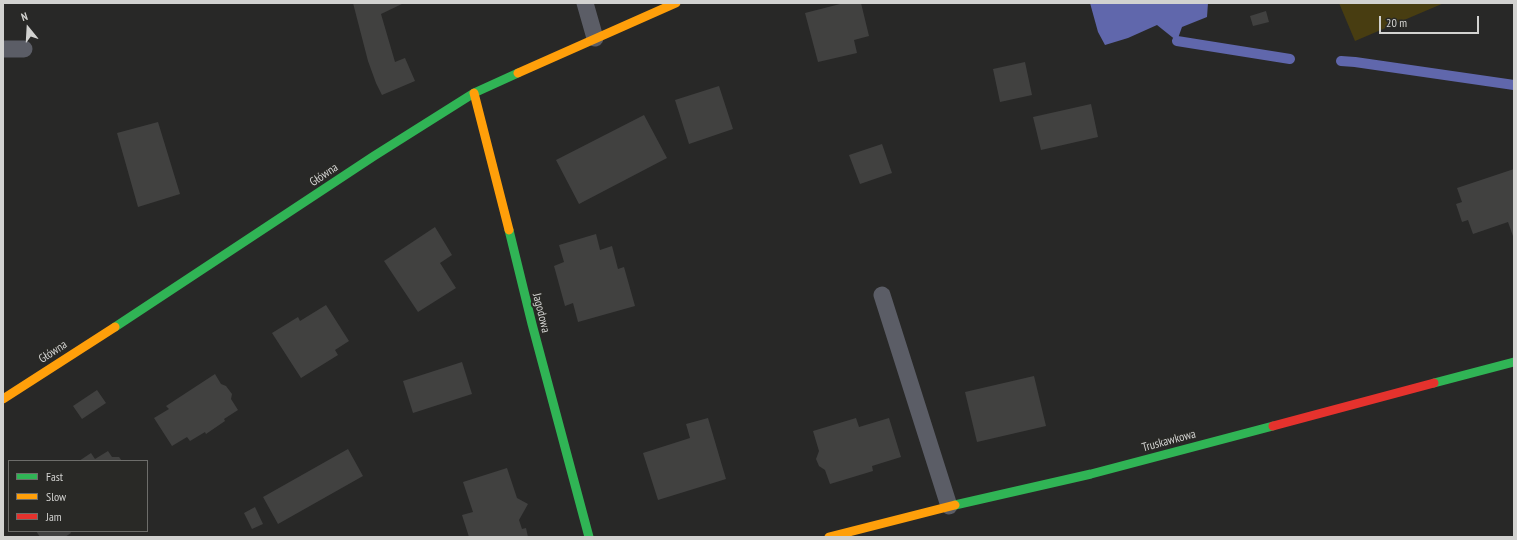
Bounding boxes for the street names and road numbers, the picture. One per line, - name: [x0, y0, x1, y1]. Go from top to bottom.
- street label: Główna: [307, 160, 341, 190]
- street label: Jagodowa: [529, 292, 553, 334]
- street label: Główna: [36, 338, 70, 366]
- street label: Truskawkowa: [1141, 427, 1197, 455]

